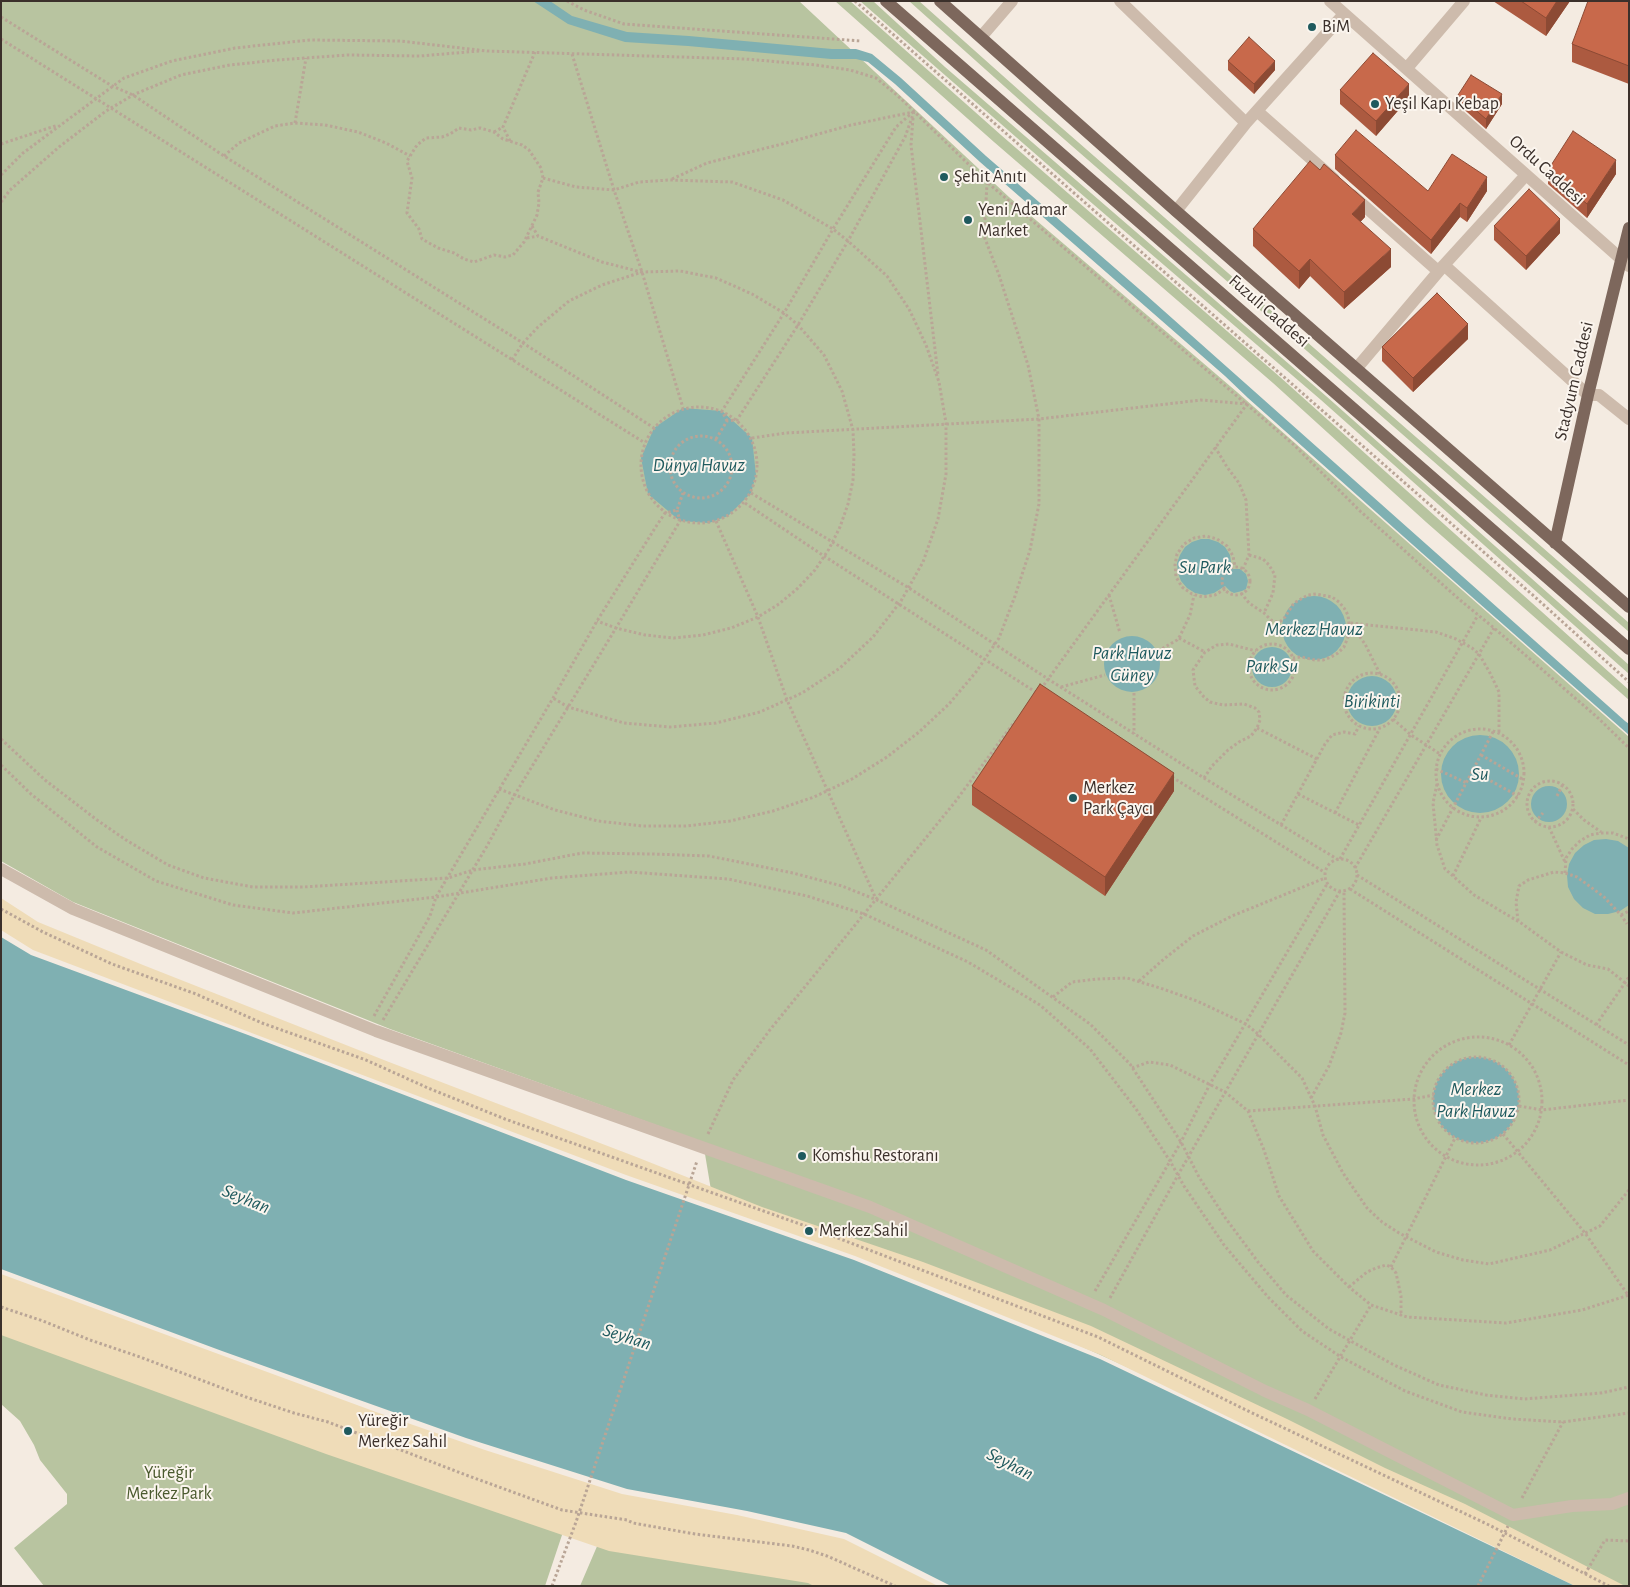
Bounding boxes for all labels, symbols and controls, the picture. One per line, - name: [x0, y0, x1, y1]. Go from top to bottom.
- place label: BiM: [1322, 16, 1350, 38]
- marker: BiM: [1306, 21, 1318, 33]
- place label: Yeşil Kapı Kebap: [1385, 93, 1499, 115]
- marker: Yeşil Kapı Kebap: [1369, 98, 1381, 110]
- street label: Ordu Caddesi: [1505, 130, 1589, 210]
- place label: Şehit Anıtı: [954, 166, 1027, 188]
- marker: Şehit Anıtı: [938, 171, 950, 183]
- place label: Yeni Adamar Market: [978, 199, 1067, 242]
- marker: Yeni Adamar Market: [962, 214, 974, 226]
- street label: Fuzuli Caddesi: [1224, 270, 1314, 352]
- street label: Stadyum Caddesi: [1550, 319, 1598, 443]
- water label: Dünya Havuz: [653, 454, 745, 476]
- water label: Su Park: [1179, 556, 1231, 578]
- water label: Merkez Havuz: [1265, 618, 1363, 640]
- water label: Park Havuz Güney: [1092, 642, 1172, 686]
- water label: Park Su: [1246, 655, 1298, 677]
- water label: Birikinti: [1344, 690, 1400, 712]
- water label: Su: [1471, 763, 1489, 785]
- place label: Merkez Park Çaycı: [1083, 777, 1153, 820]
- marker: Merkez Park Çaycı: [1067, 792, 1079, 804]
- water label: Merkez Park Havuz: [1436, 1078, 1516, 1122]
- place label: Komshu Restoranı: [812, 1145, 939, 1167]
- marker: Komshu Restoranı: [796, 1150, 808, 1162]
- water label: Seyhan: [219, 1179, 273, 1219]
- place label: Merkez Sahil: [819, 1220, 908, 1242]
- marker: Merkez Sahil: [803, 1225, 815, 1237]
- water label: Seyhan: [600, 1319, 654, 1355]
- place label: Yüreğir Merkez Sahil: [358, 1410, 447, 1452]
- marker: Yüreğir Merkez Sahil: [342, 1425, 354, 1437]
- water label: Seyhan: [983, 1443, 1037, 1485]
- park label: Yüreğir Merkez Park: [126, 1462, 212, 1505]

